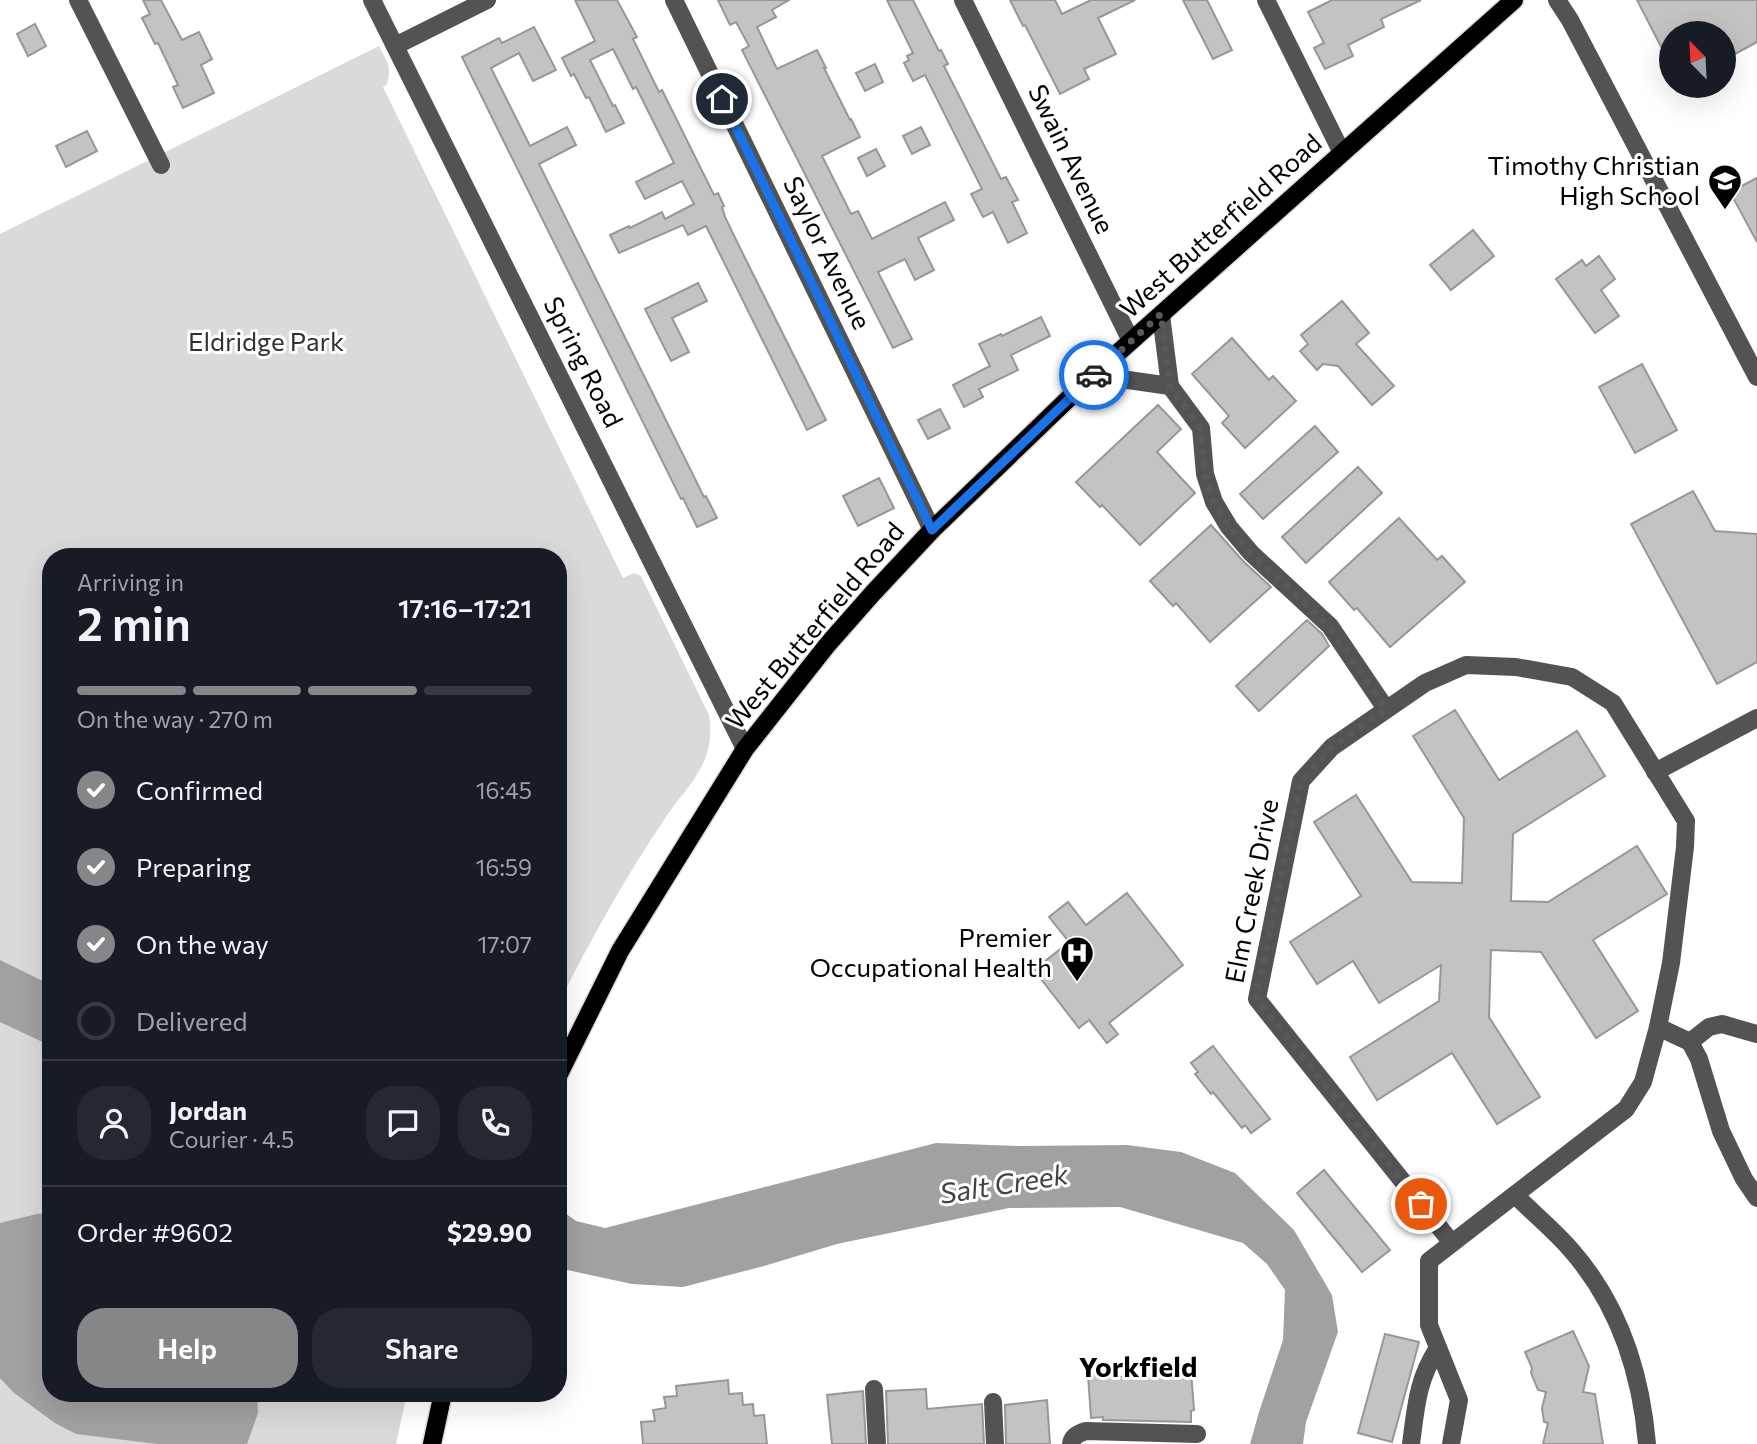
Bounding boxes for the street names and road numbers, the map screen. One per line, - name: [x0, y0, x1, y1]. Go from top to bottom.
- street label: Swain Avenue: [1023, 79, 1122, 238]
- street label: West Butterfield Road: [1113, 126, 1327, 324]
- street label: Saylor Avenue: [778, 171, 879, 334]
- street label: Spring Road: [538, 291, 630, 432]
- street label: West Butterfield Road: [718, 515, 909, 735]
- street label: Elm Creek Drive: [1217, 796, 1284, 985]

